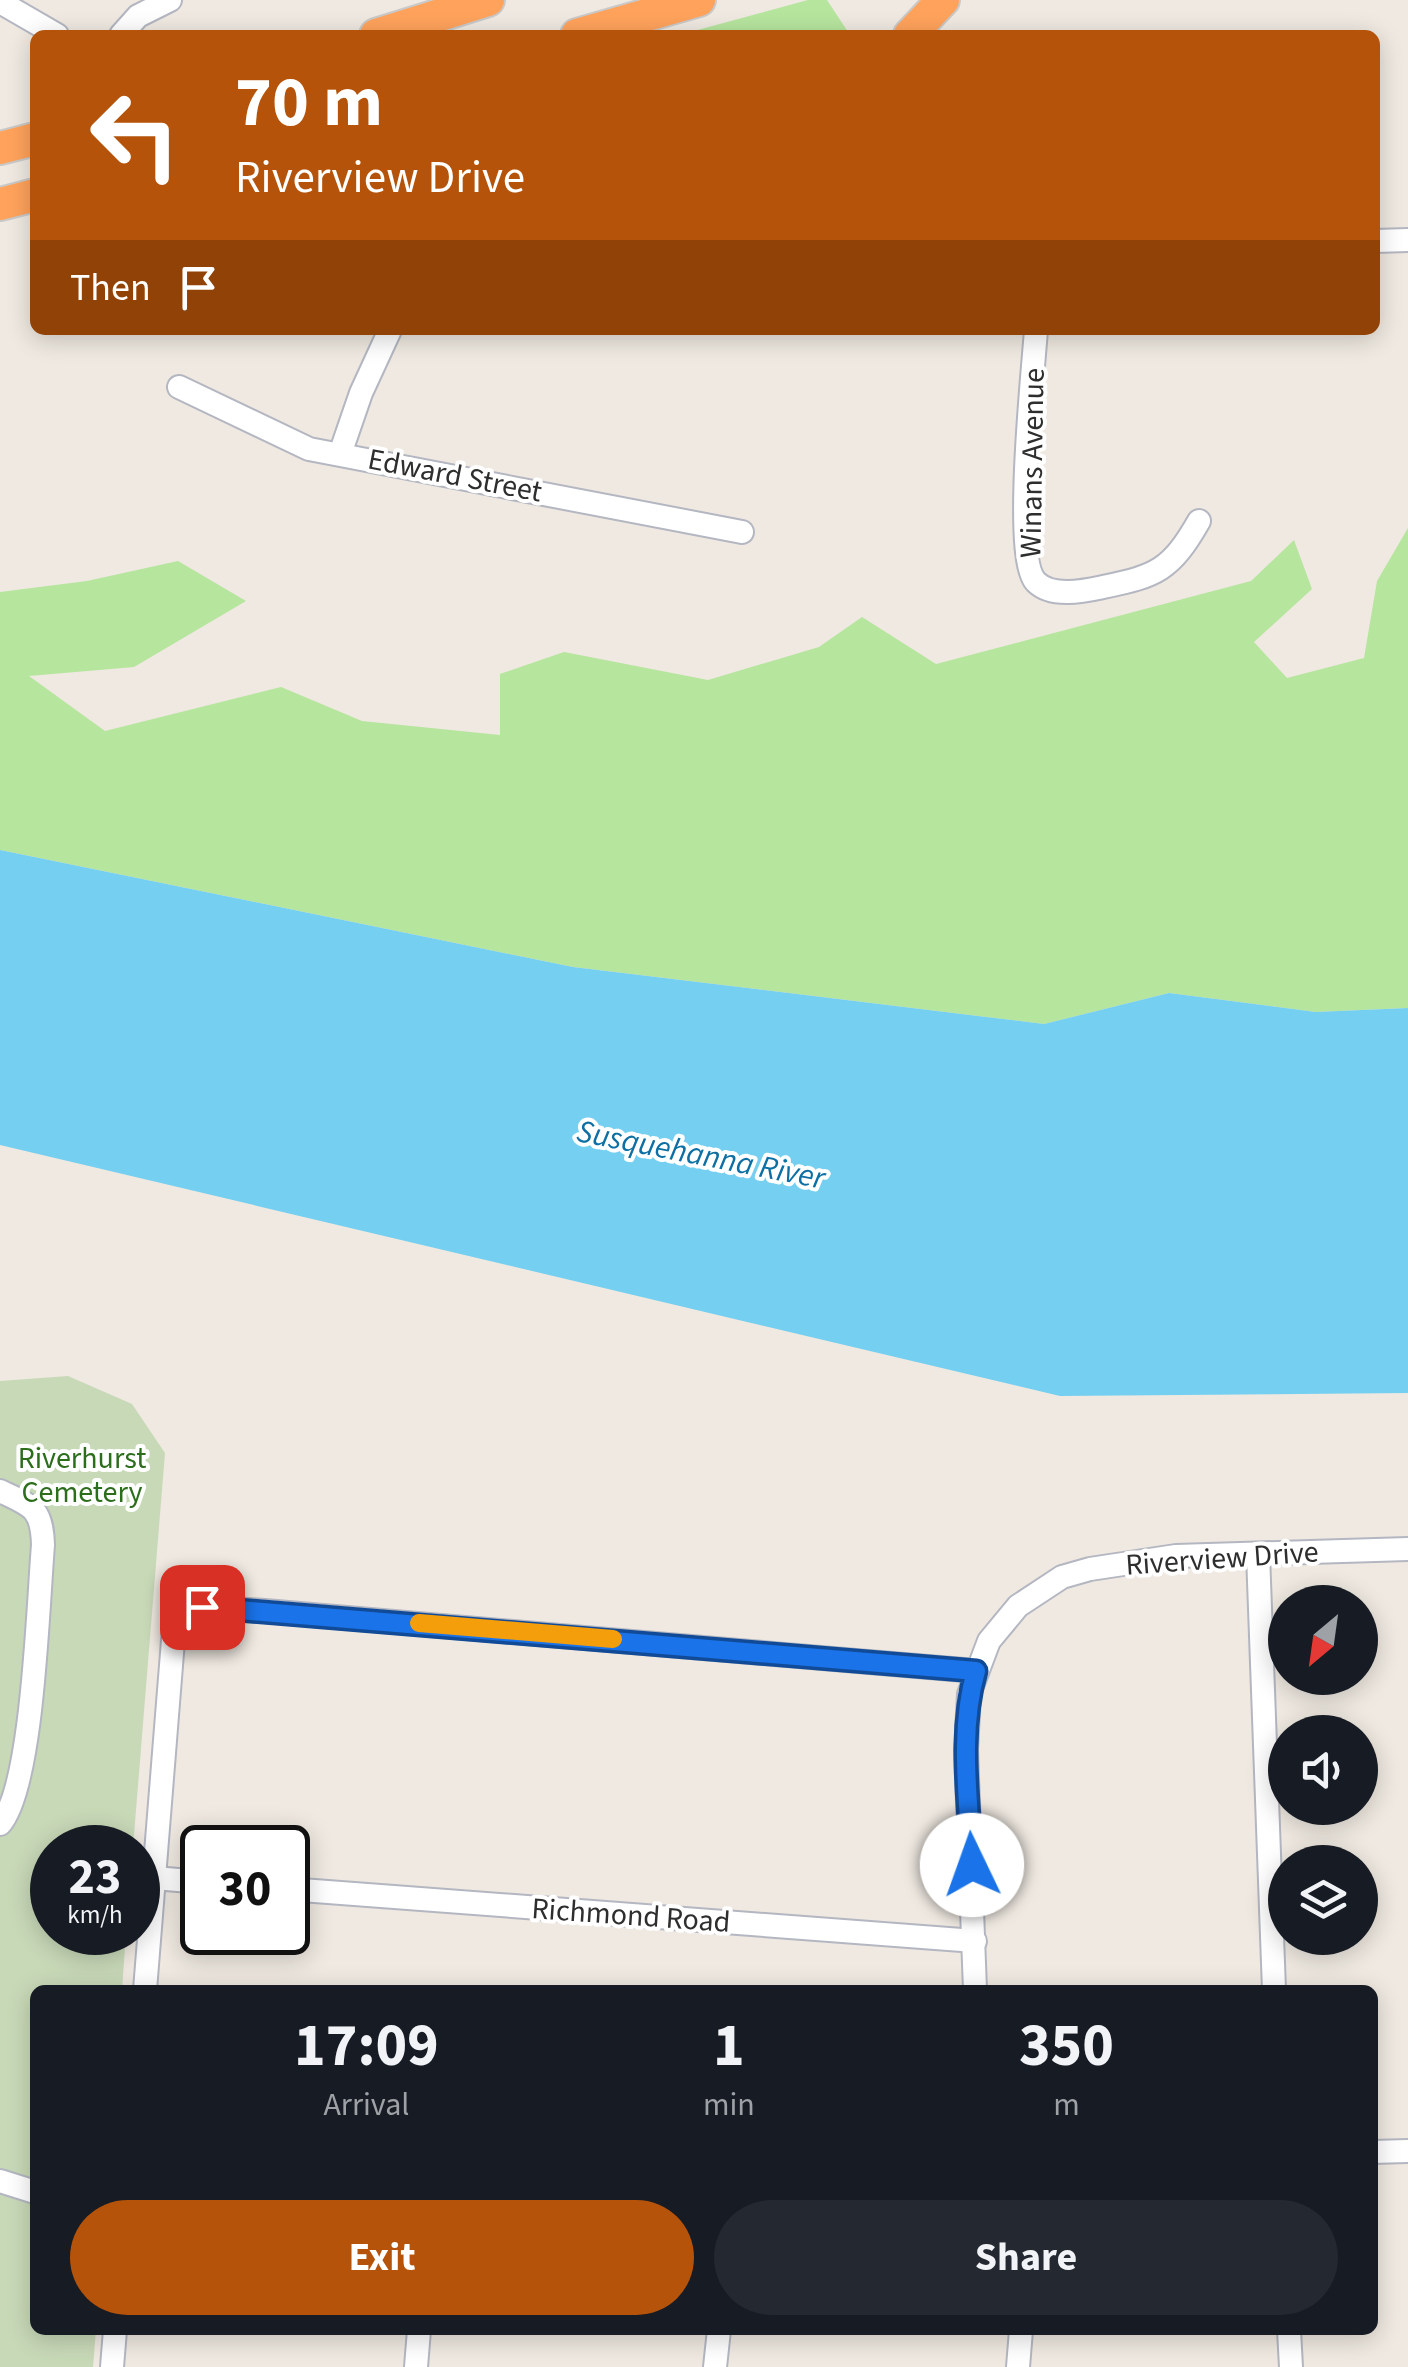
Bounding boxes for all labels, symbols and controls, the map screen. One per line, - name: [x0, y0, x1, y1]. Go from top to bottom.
- text: 70 m: [235, 53, 383, 153]
- icon: left: [70, 70, 200, 200]
- text: Riverview Drive: [235, 146, 525, 210]
- icon: arrive: [171, 260, 226, 315]
- text: Then: [70, 261, 151, 315]
- street label: Winans Avenue: [1009, 368, 1056, 558]
- street label: Edward Street: [364, 438, 546, 513]
- water label: Susquehanna River: [573, 1108, 831, 1202]
- park label: Riverhurst Cemetery: [18, 1437, 146, 1514]
- street label: Riverview Drive: [1124, 1530, 1320, 1587]
- pin: [160, 1565, 245, 1650]
- icon: arrive: [175, 1580, 230, 1635]
- north arrow: [1268, 1585, 1378, 1695]
- map controls: [1268, 1585, 1378, 1955]
- button: sound: [1268, 1715, 1378, 1825]
- position arrow: [920, 1813, 1024, 1917]
- speed limit sign: 30: [180, 1825, 310, 1955]
- text: 23: [69, 1842, 121, 1913]
- button: layers: [1268, 1845, 1378, 1955]
- street label: Richmond Road: [530, 1887, 732, 1944]
- text: km/h: [67, 1897, 123, 1933]
- text: 17:09: [294, 2004, 439, 2089]
- text: 1: [713, 2004, 745, 2089]
- text: 350: [1019, 2004, 1114, 2089]
- text: Arrival: [323, 2082, 409, 2128]
- text: min: [703, 2082, 755, 2128]
- text: m: [1053, 2082, 1080, 2128]
- button: Exit: [70, 2200, 694, 2315]
- button: Share: [714, 2200, 1338, 2315]

